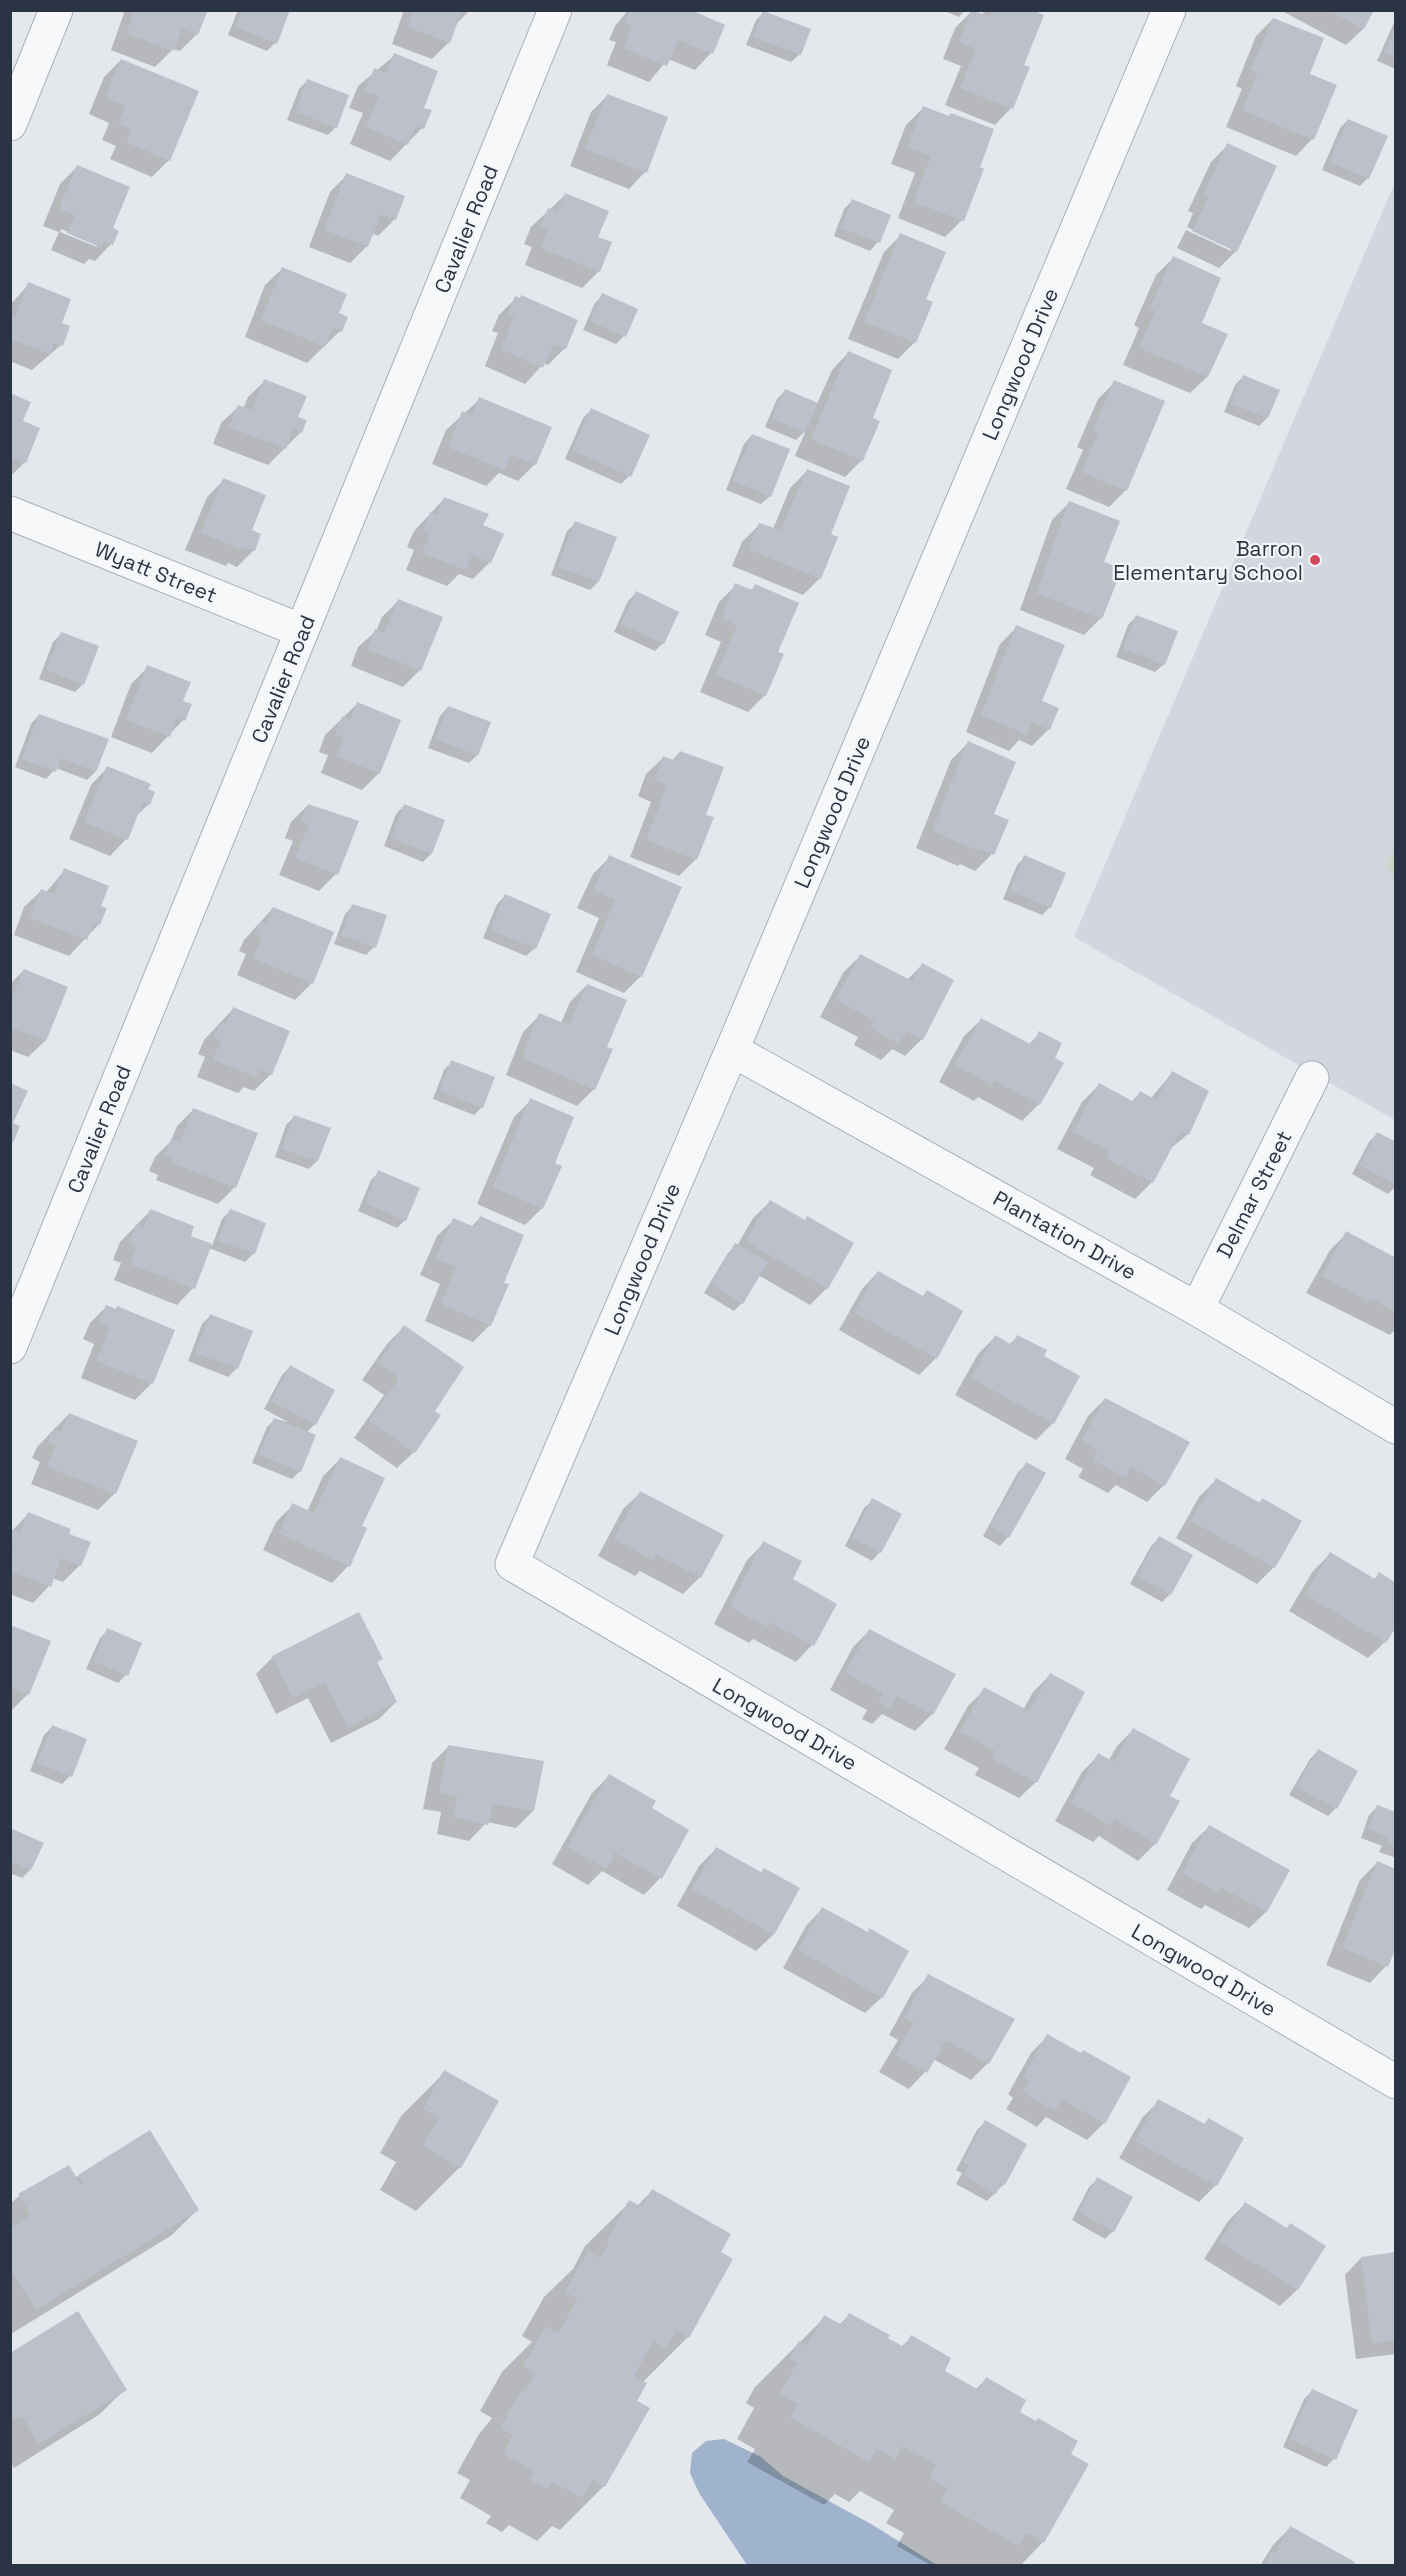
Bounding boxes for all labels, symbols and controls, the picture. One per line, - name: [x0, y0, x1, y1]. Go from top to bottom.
- street label: Cavalier Road: [428, 161, 504, 297]
- street label: Longwood Drive: [976, 284, 1064, 444]
- street label: Wyatt Street: [91, 535, 221, 609]
- place label: Barron Elementary School: [1113, 535, 1303, 586]
- marker: Barron Elementary School: [1308, 553, 1322, 567]
- street label: Cavalier Road: [245, 611, 321, 747]
- street label: Longwood Drive: [788, 732, 876, 892]
- street label: Cavalier Road: [61, 1061, 137, 1197]
- street label: Delmar Street: [1210, 1126, 1298, 1262]
- street label: Longwood Drive: [598, 1179, 686, 1339]
- street label: Plantation Drive: [989, 1184, 1141, 1286]
- street label: Longwood Drive: [708, 1672, 862, 1776]
- street label: Longwood Drive: [1127, 1918, 1281, 2022]

